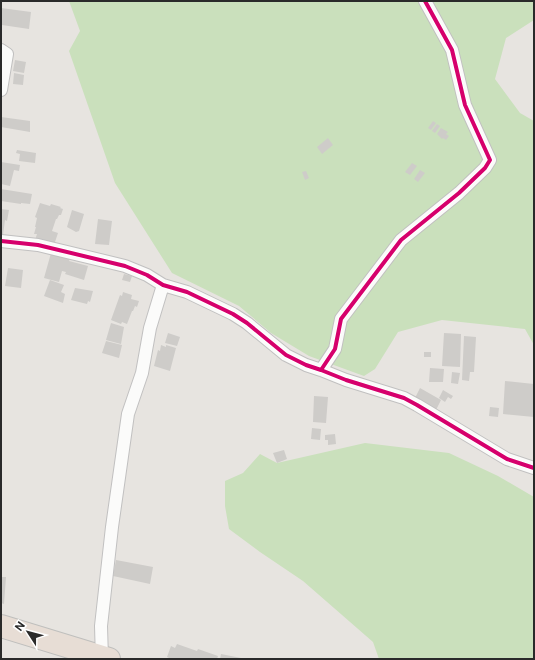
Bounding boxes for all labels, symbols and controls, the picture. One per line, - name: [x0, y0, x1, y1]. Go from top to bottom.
- north arrow: [8, 612, 48, 652]
- text: N: [13, 619, 27, 633]

